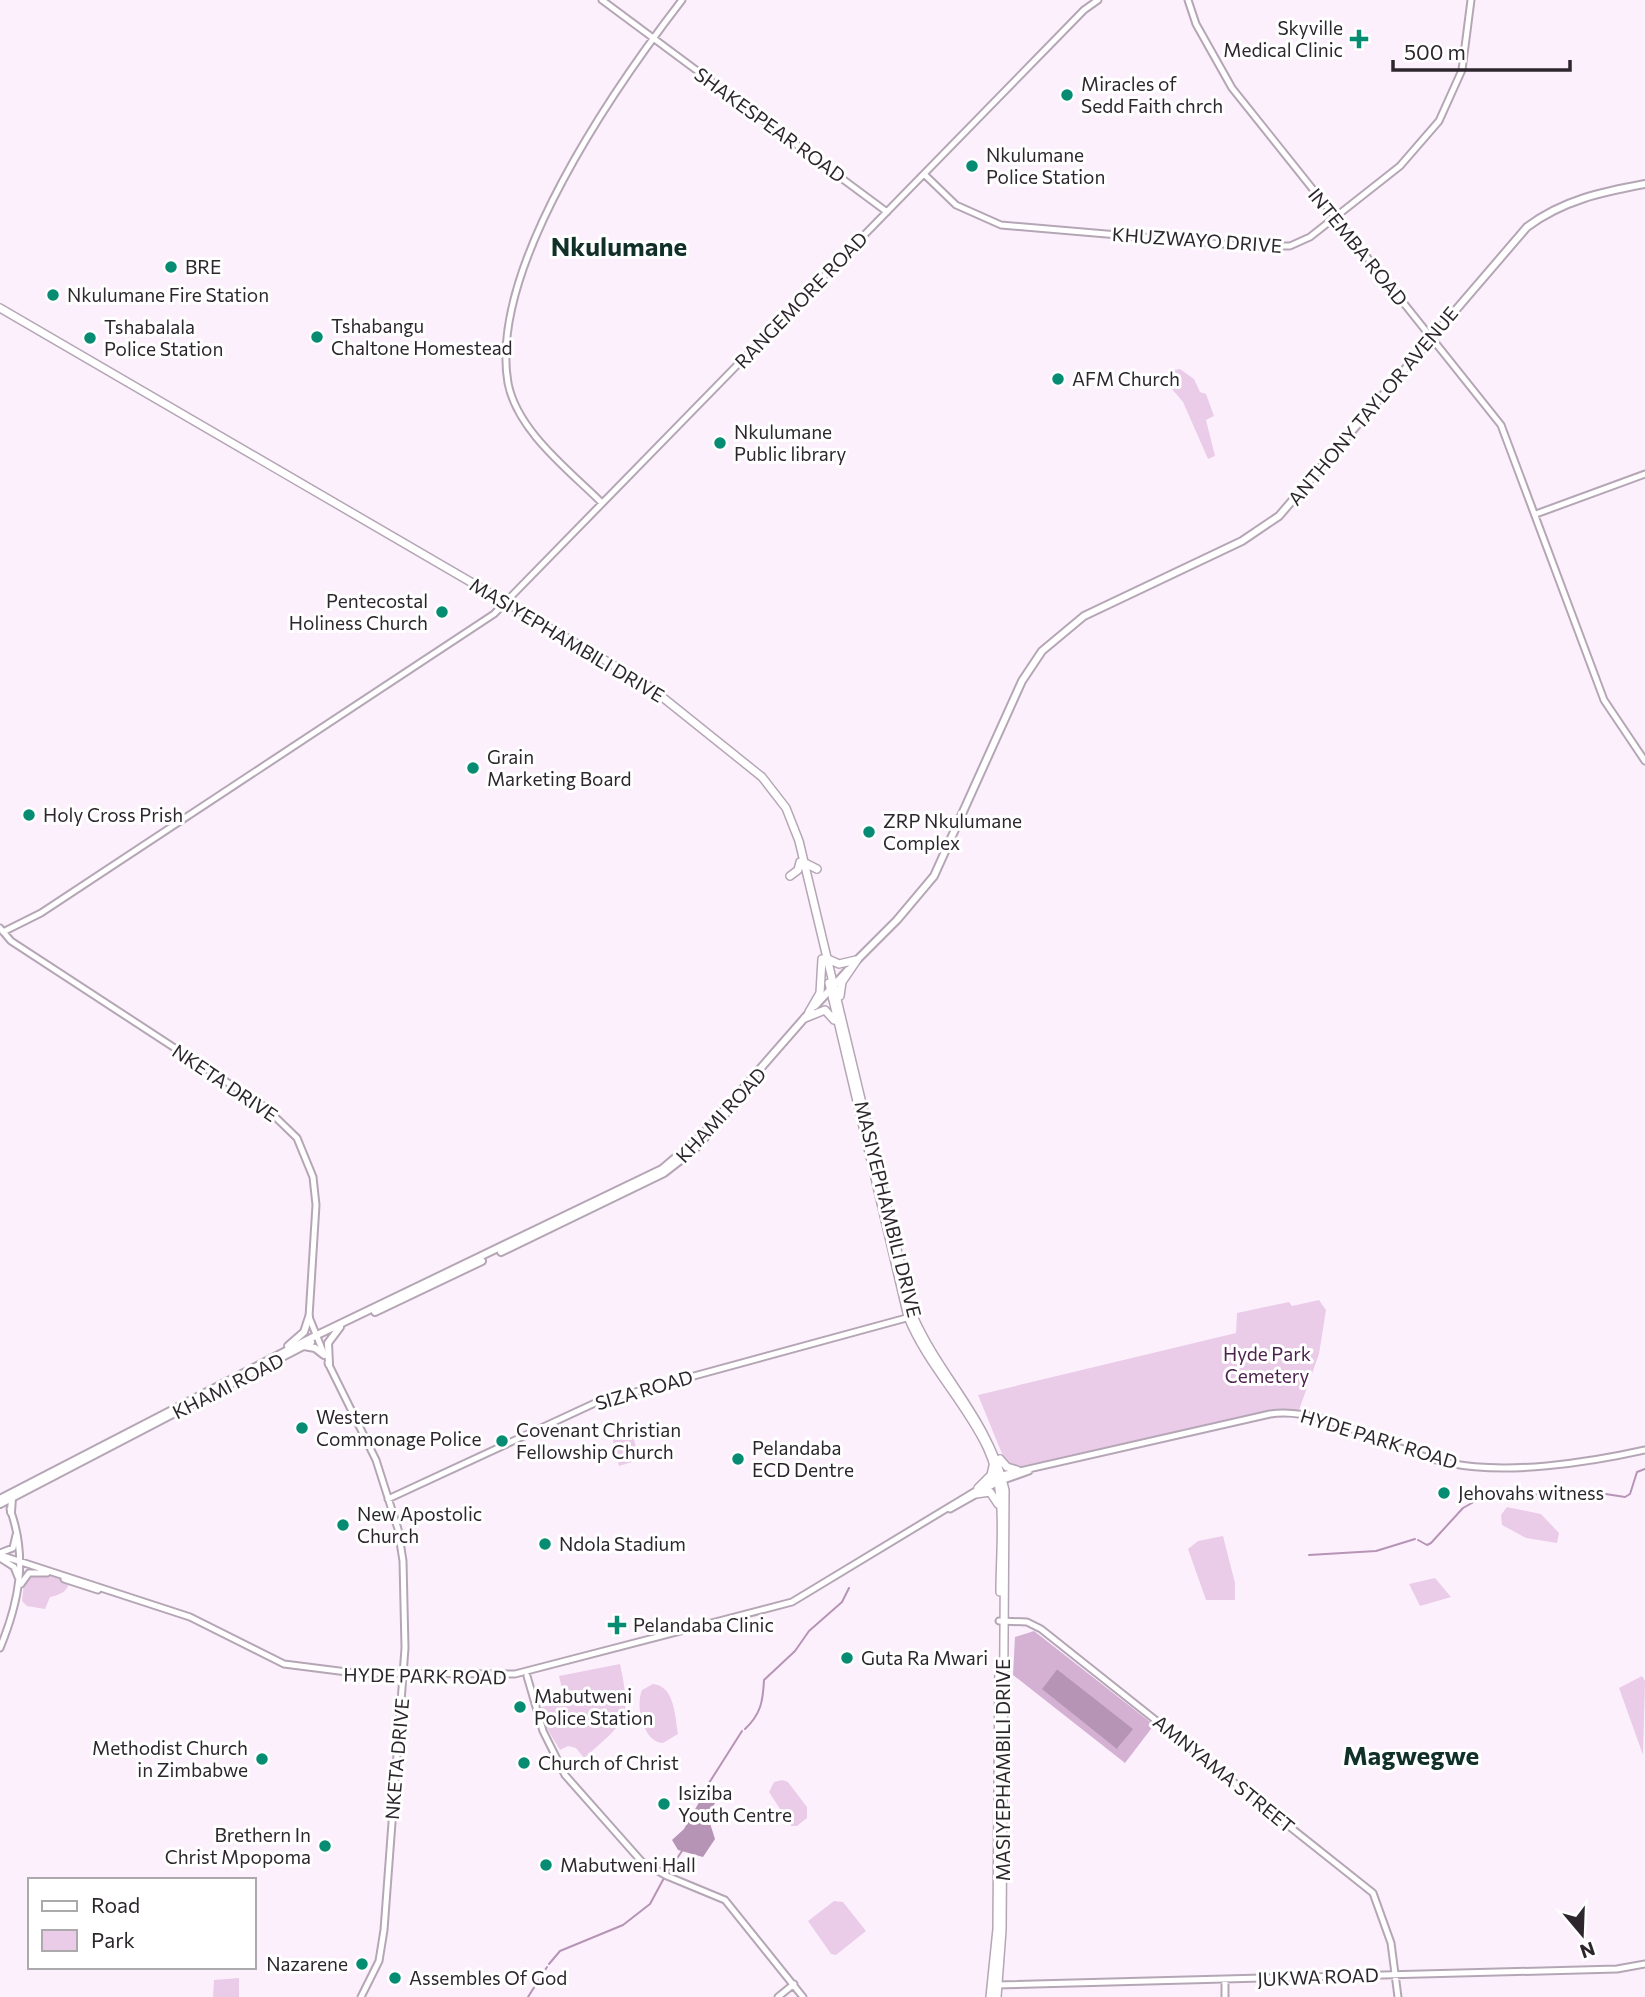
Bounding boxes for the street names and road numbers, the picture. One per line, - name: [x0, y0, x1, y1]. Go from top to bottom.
- street label: SHAKESPEAR ROAD: [690, 62, 850, 187]
- street label: INTEMBA ROAD: [1304, 183, 1413, 310]
- street label: KHUZWAYO DRIVE: [1111, 222, 1283, 257]
- street label: RANGEMORE ROAD: [730, 227, 872, 373]
- street label: ANTHONY TAYLOR AVENUE: [1283, 302, 1462, 510]
- street label: MASIYEPHAMBILI DRIVE: [466, 572, 669, 707]
- street label: NKETA DRIVE: [168, 1039, 282, 1126]
- street label: KHAMI ROAD: [671, 1062, 771, 1167]
- street label: MASIYEPHAMBILI DRIVE: [850, 1098, 927, 1320]
- street label: KHAMI ROAD: [168, 1348, 287, 1423]
- street label: SIZA ROAD: [592, 1365, 695, 1414]
- street label: HYDE PARK ROAD: [1298, 1404, 1461, 1473]
- street label: MASIYEPHAMBILI DRIVE: [991, 1659, 1014, 1881]
- street label: HYDE PARK ROAD: [343, 1663, 507, 1688]
- street label: NKETA DRIVE: [380, 1697, 413, 1821]
- street label: AMNYAMA STREET: [1149, 1710, 1300, 1838]
- street label: JUKWA ROAD: [1257, 1963, 1379, 1990]

